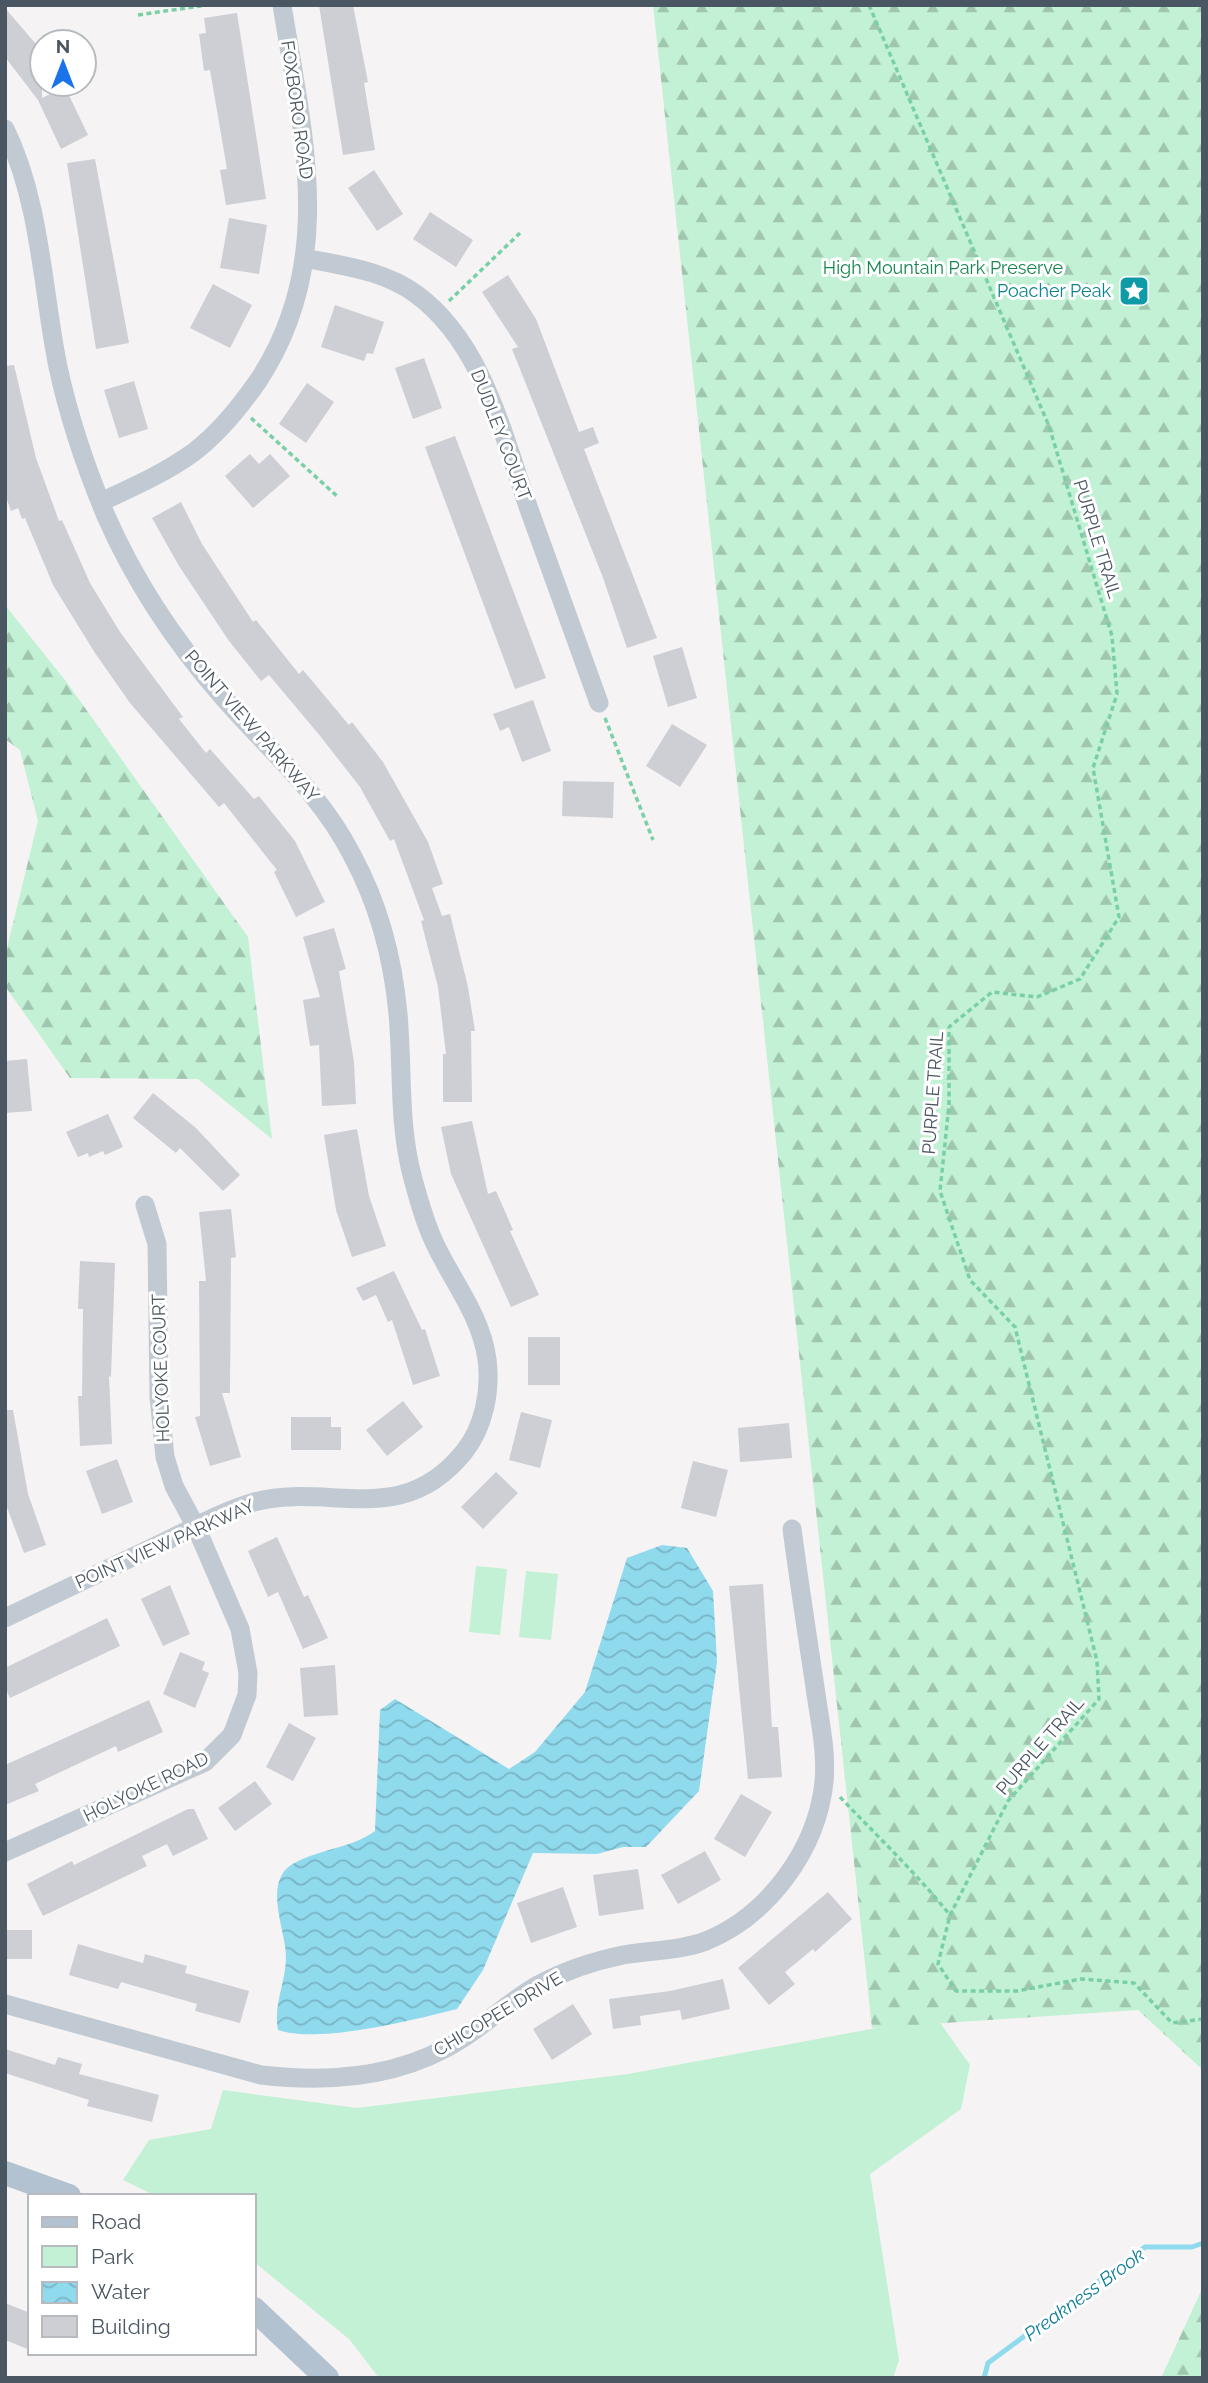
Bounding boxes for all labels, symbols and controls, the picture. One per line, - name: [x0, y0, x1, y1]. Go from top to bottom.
- north arrow: [28, 28, 98, 98]
- text: N: [56, 35, 70, 57]
- street label: FOXBORO ROAD: [277, 39, 318, 181]
- park label: High Mountain Park Preserve: [823, 257, 1064, 278]
- place icon: Poacher Peak: [1117, 274, 1151, 308]
- place label: Poacher Peak: [997, 280, 1111, 301]
- street label: DUDLEY COURT: [467, 366, 536, 503]
- street label: PURPLE TRAIL: [1069, 477, 1126, 601]
- street label: POINT VIEW PARKWAY: [181, 646, 324, 806]
- street label: PURPLE TRAIL: [918, 1030, 947, 1155]
- street label: HOLYOKE COURT: [147, 1293, 174, 1443]
- street label: POINT VIEW PARKWAY: [72, 1494, 258, 1593]
- street label: PURPLE TRAIL: [991, 1692, 1088, 1799]
- street label: HOLYOKE ROAD: [80, 1747, 212, 1826]
- street label: CHICOPEE DRIVE: [430, 1967, 566, 2060]
- legend: [28, 2194, 256, 2355]
- text: Road: [91, 2209, 141, 2234]
- water label: Preakness Brook: [1020, 2243, 1148, 2345]
- text: Park: [91, 2244, 134, 2269]
- text: Water: [91, 2279, 150, 2304]
- text: Building: [91, 2314, 171, 2339]

